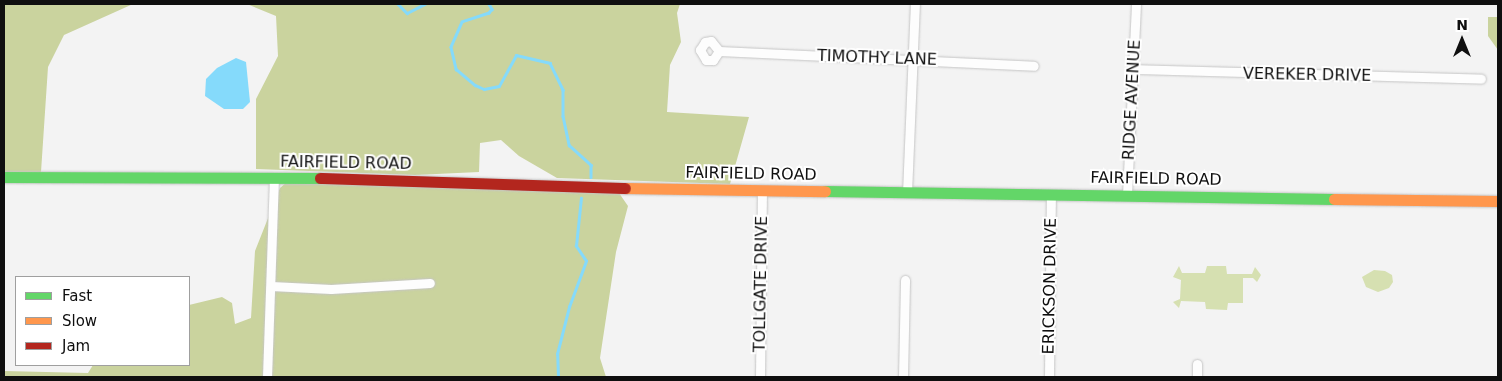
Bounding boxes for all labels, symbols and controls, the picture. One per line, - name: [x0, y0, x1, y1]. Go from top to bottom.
- north arrow: [1437, 15, 1487, 65]
- text: N: [1456, 17, 1468, 33]
- street label: RIDGE AVENUE: [1119, 39, 1145, 161]
- street label: TIMOTHY LANE: [817, 46, 937, 70]
- street label: VEREKER DRIVE: [1243, 64, 1371, 86]
- street label: FAIRFIELD ROAD: [280, 152, 412, 174]
- street label: FAIRFIELD ROAD: [685, 163, 817, 185]
- street label: FAIRFIELD ROAD: [1090, 168, 1222, 190]
- street label: TOLLGATE DRIVE: [750, 216, 772, 352]
- street label: ERICKSON DRIVE: [1039, 218, 1061, 354]
- legend: [15, 276, 190, 366]
- text: Fast: [62, 287, 92, 305]
- text: Slow: [62, 312, 97, 330]
- text: Jam: [62, 337, 90, 355]

